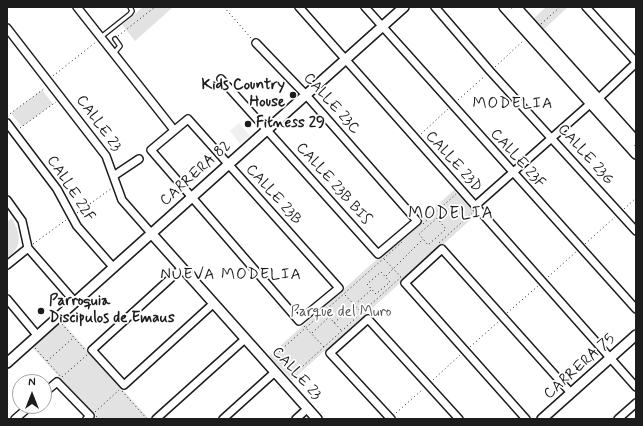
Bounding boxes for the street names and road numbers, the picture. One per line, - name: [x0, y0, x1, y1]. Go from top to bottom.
- street label: CALLE 23C: [299, 70, 363, 138]
- street label: CALLE 23: [71, 92, 125, 156]
- street label: CALLE 23G: [553, 121, 617, 189]
- street label: CALLE 23F: [486, 126, 548, 192]
- street label: CALLE 23D: [421, 128, 485, 196]
- street label: CARRERA 82: [157, 138, 235, 210]
- street label: CALLE 23B BIS: [291, 139, 375, 229]
- street label: CALLE 22F: [42, 153, 98, 225]
- street label: CALLE 23B: [241, 161, 305, 229]
- street label: CARRERA 75: [541, 330, 619, 404]
- street label: CALLE 23: [267, 344, 325, 404]

